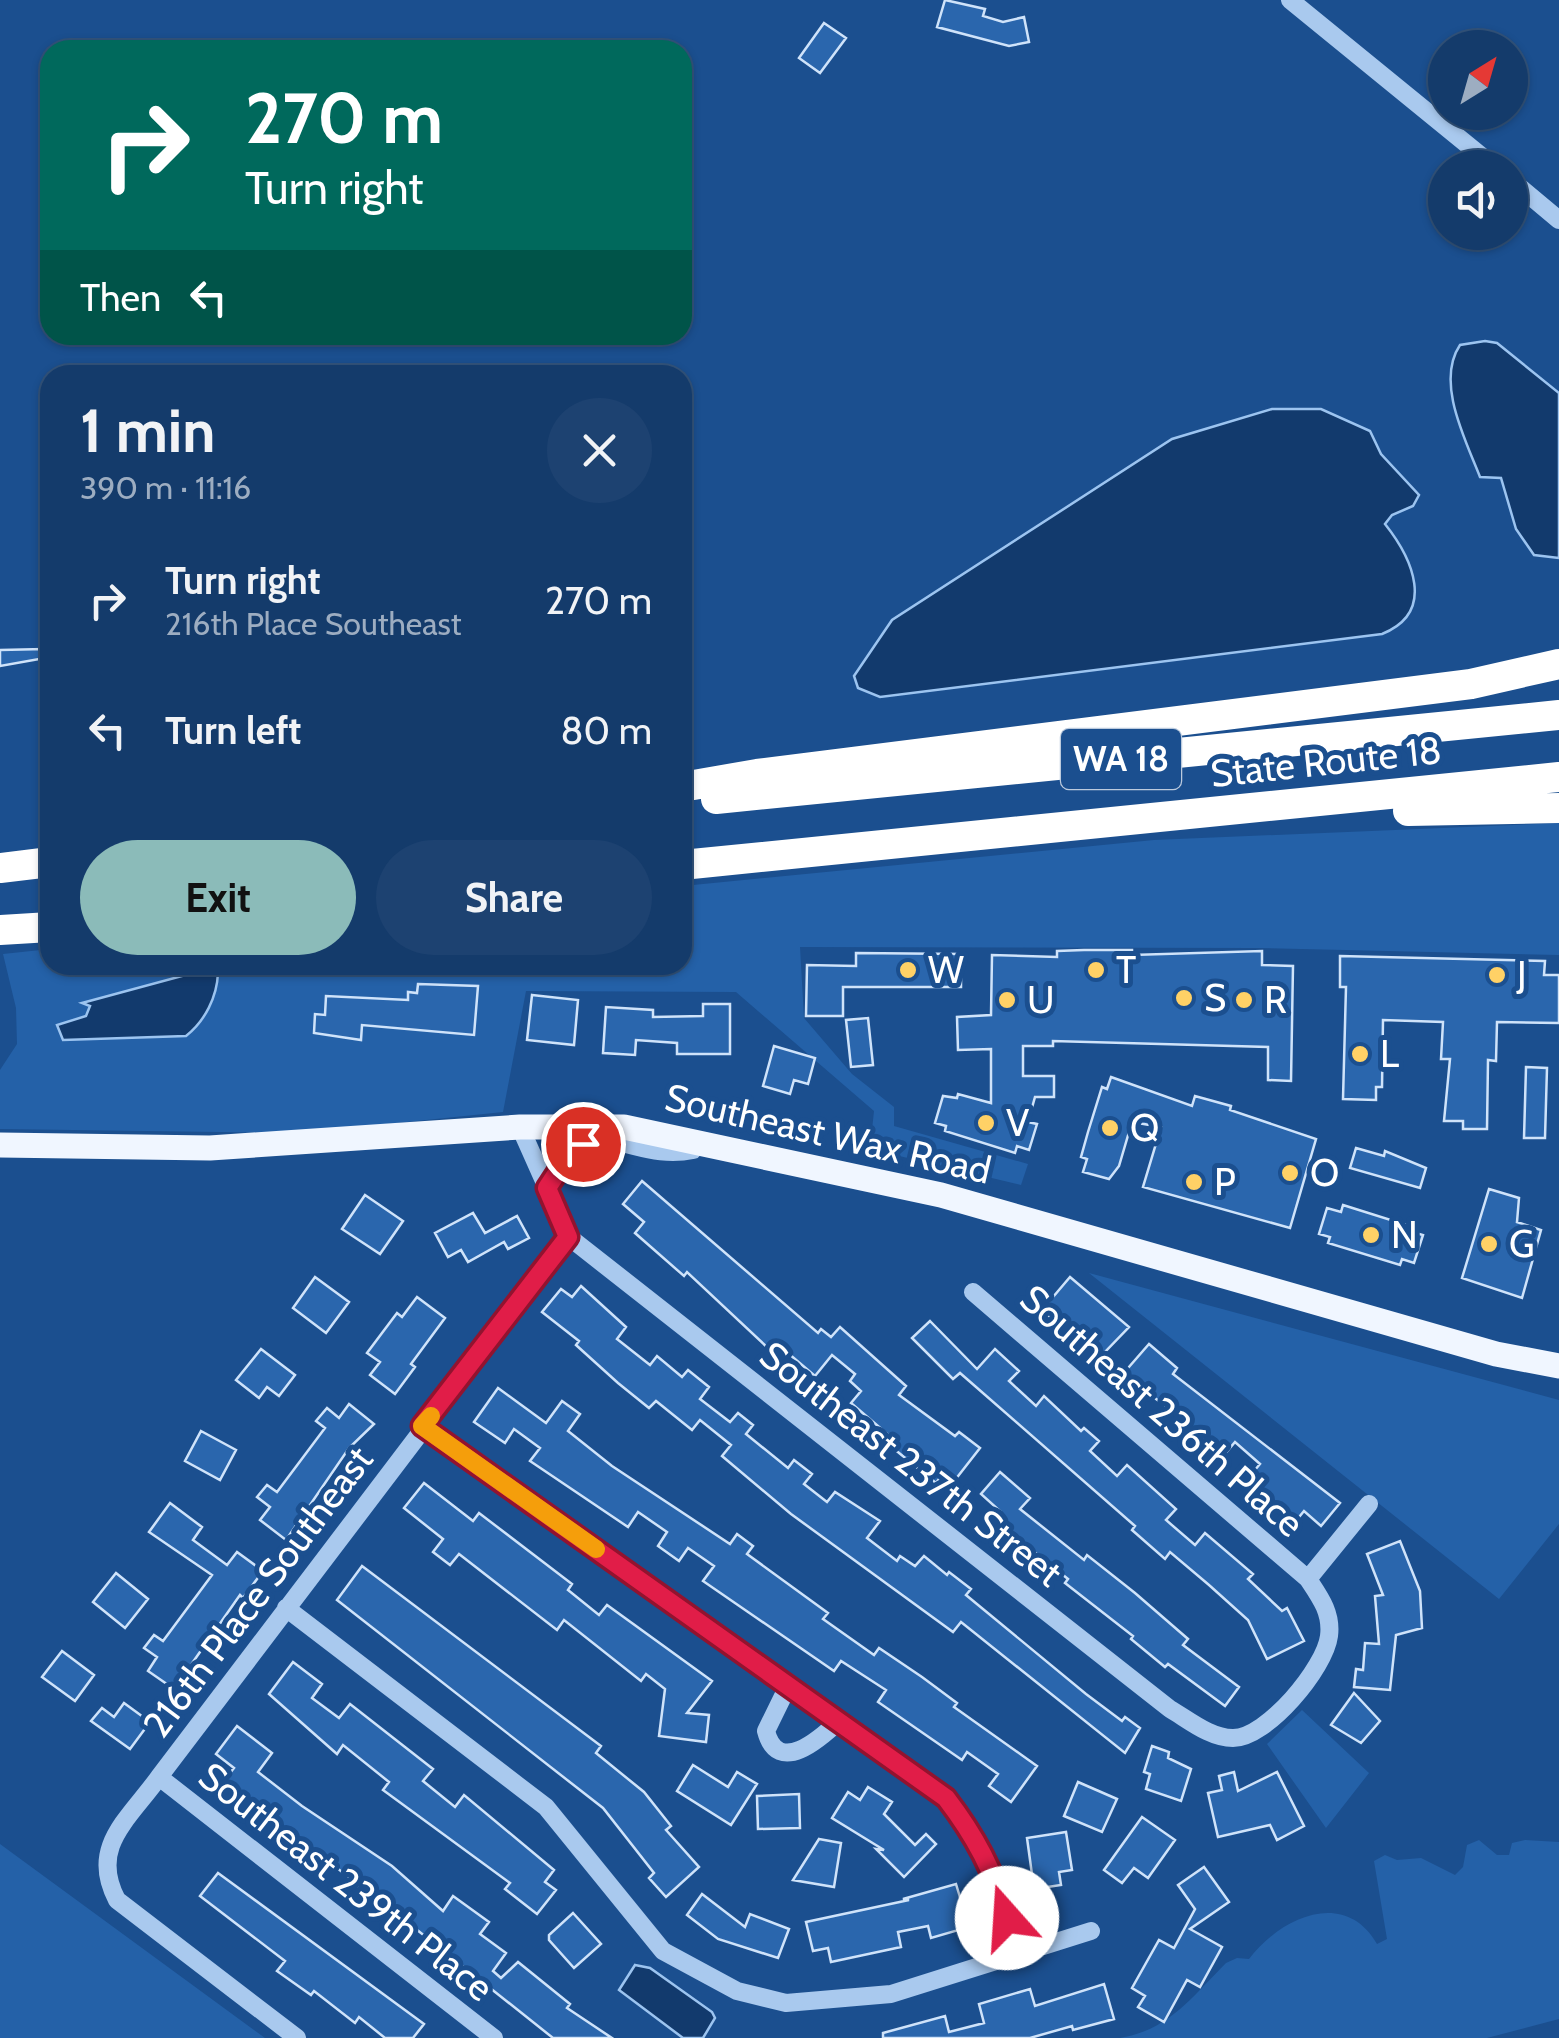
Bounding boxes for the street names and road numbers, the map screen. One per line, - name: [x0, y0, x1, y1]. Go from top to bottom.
- street label: State Route 18: [1208, 726, 1444, 797]
- road number: WA 18: [1061, 729, 1181, 789]
- street label: Southeast Wax Road: [661, 1073, 996, 1194]
- street label: Southeast 236th Place: [1011, 1275, 1314, 1547]
- street label: Southeast 237th Street: [751, 1331, 1072, 1596]
- street label: 216th Place Southeast: [133, 1437, 382, 1746]
- street label: Southeast 239th Place: [190, 1752, 503, 2011]

